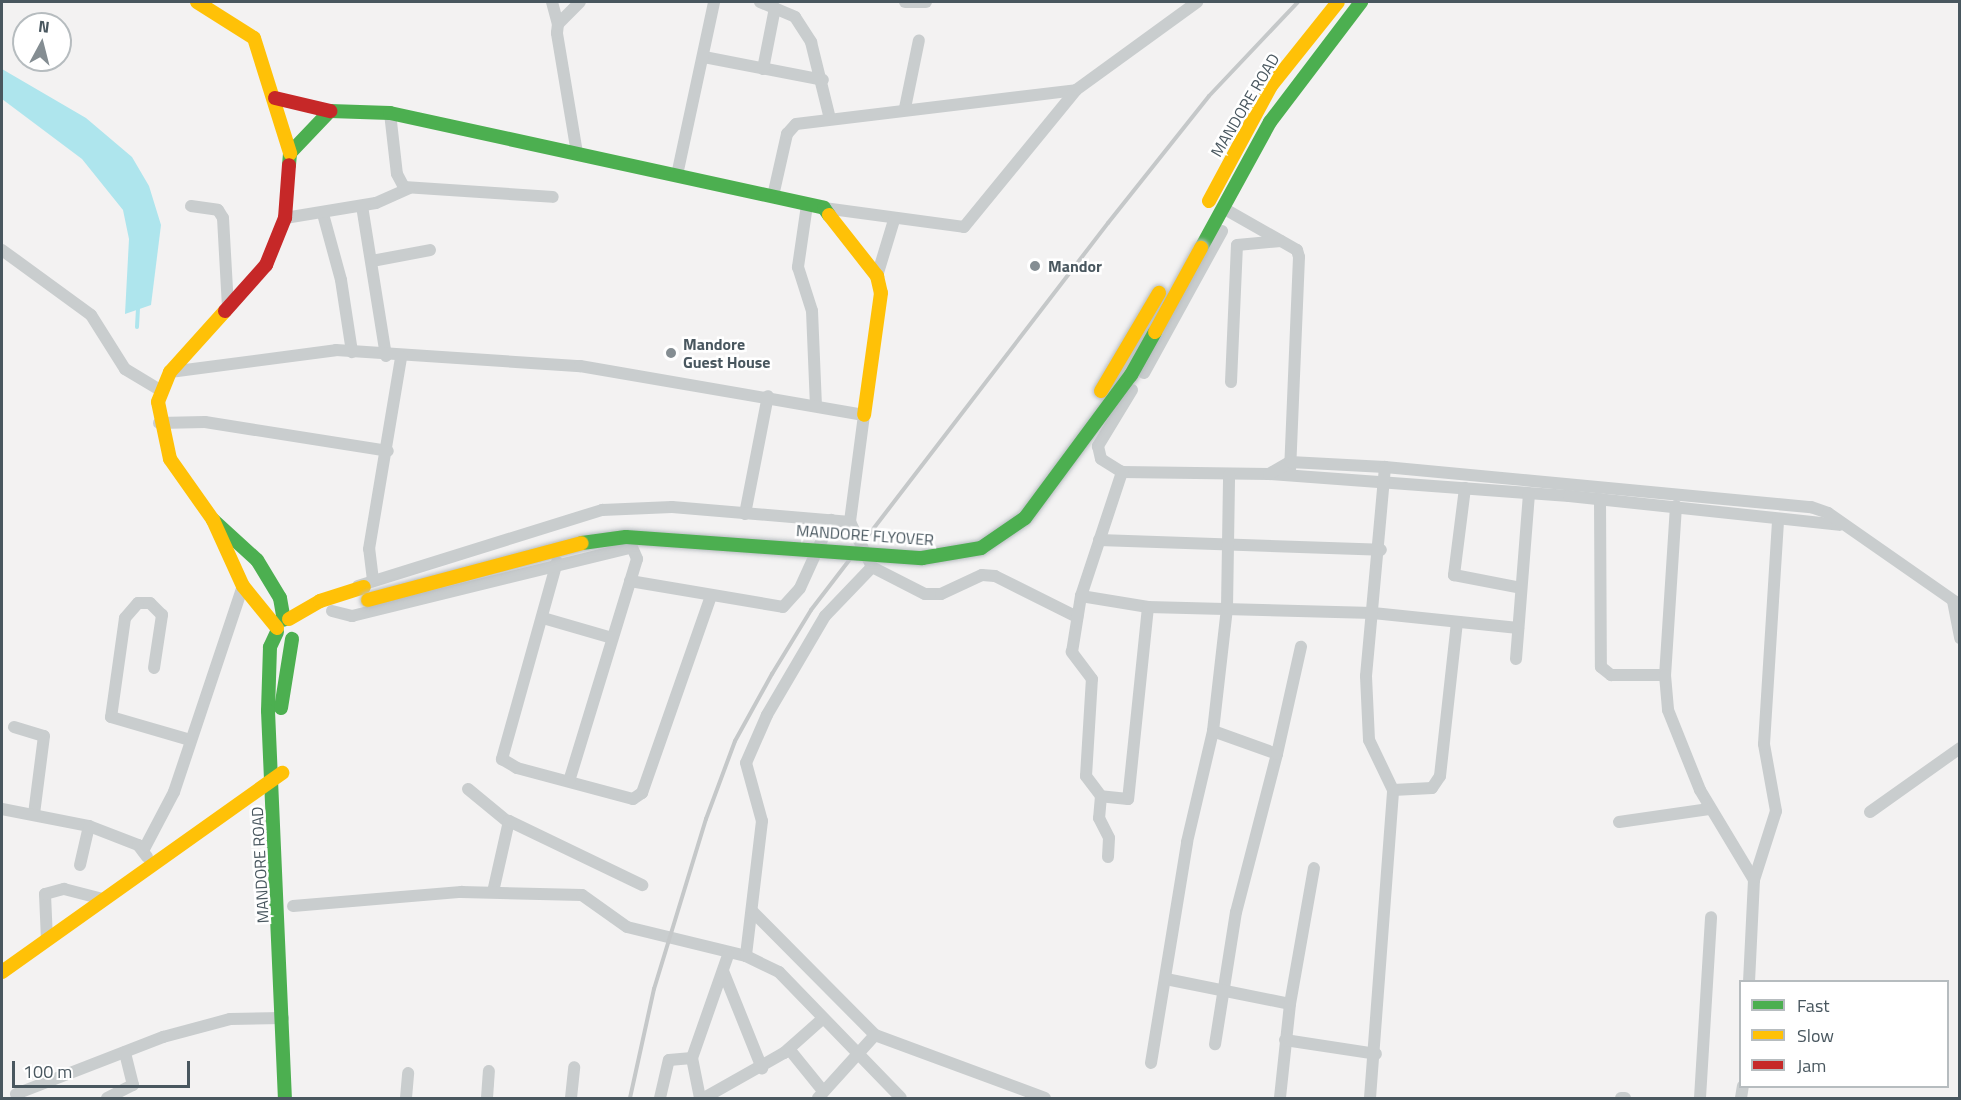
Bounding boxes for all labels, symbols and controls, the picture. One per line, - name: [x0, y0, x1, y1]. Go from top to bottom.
- north arrow: [12, 12, 72, 72]
- text: N: [37, 14, 51, 39]
- street label: MANDORE ROAD: [1207, 50, 1283, 160]
- place label: Mandor: [1048, 256, 1102, 276]
- marker: Mandor: [1026, 257, 1044, 275]
- place label: Mandore Guest House: [683, 334, 770, 372]
- marker: Mandore Guest House: [664, 346, 678, 360]
- street label: MANDORE FLYOVER: [795, 521, 935, 549]
- street label: MANDORE ROAD: [247, 806, 273, 924]
- legend: [1739, 980, 1949, 1088]
- text: Fast: [1797, 992, 1830, 1019]
- text: Slow: [1797, 1022, 1834, 1049]
- scale bar: [15, 1049, 194, 1087]
- text: Jam: [1797, 1052, 1826, 1079]
- text: 100 m: [23, 1058, 72, 1085]

